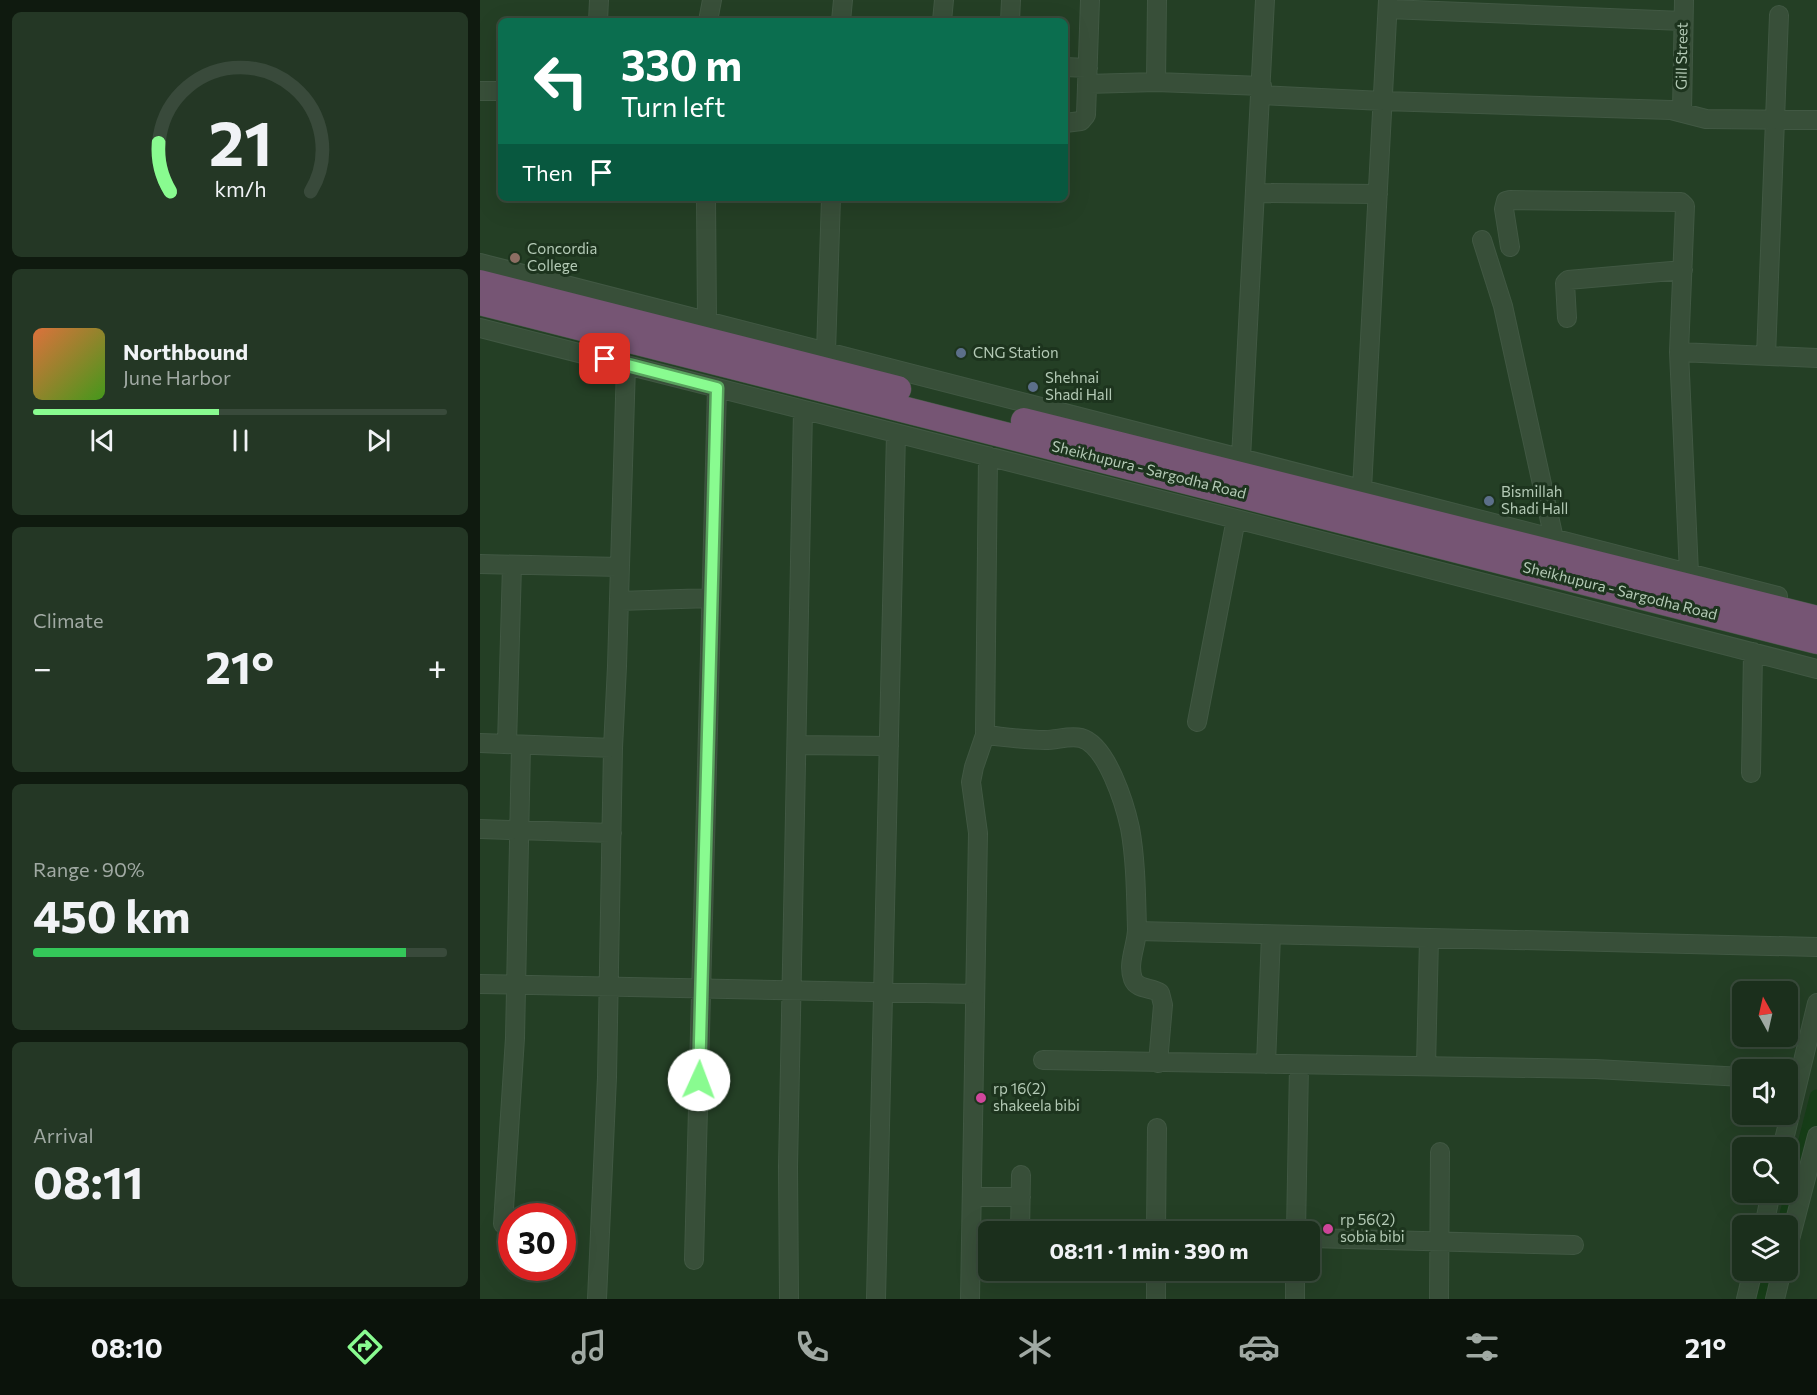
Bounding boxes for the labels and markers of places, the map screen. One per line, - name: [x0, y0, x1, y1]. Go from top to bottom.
- place label: Concordia College: [527, 239, 597, 274]
- marker: Concordia College: [508, 251, 522, 265]
- pin: [579, 333, 630, 384]
- place label: CNG Station: [973, 343, 1059, 361]
- marker: CNG Station: [954, 346, 968, 360]
- place label: Shehnai Shadi Hall: [1045, 368, 1112, 403]
- marker: Shehnai Shadi Hall: [1026, 380, 1040, 394]
- place label: Bismillah Shadi Hall: [1501, 482, 1568, 517]
- marker: Bismillah Shadi Hall: [1482, 494, 1496, 508]
- place label: rp 16(2) shakeela bibi: [993, 1079, 1080, 1114]
- marker: rp 16(2) shakeela bibi: [974, 1091, 988, 1105]
- place label: rp 56(2) sobia bibi: [1340, 1210, 1405, 1245]
- marker: rp 56(2) sobia bibi: [1321, 1222, 1335, 1236]

